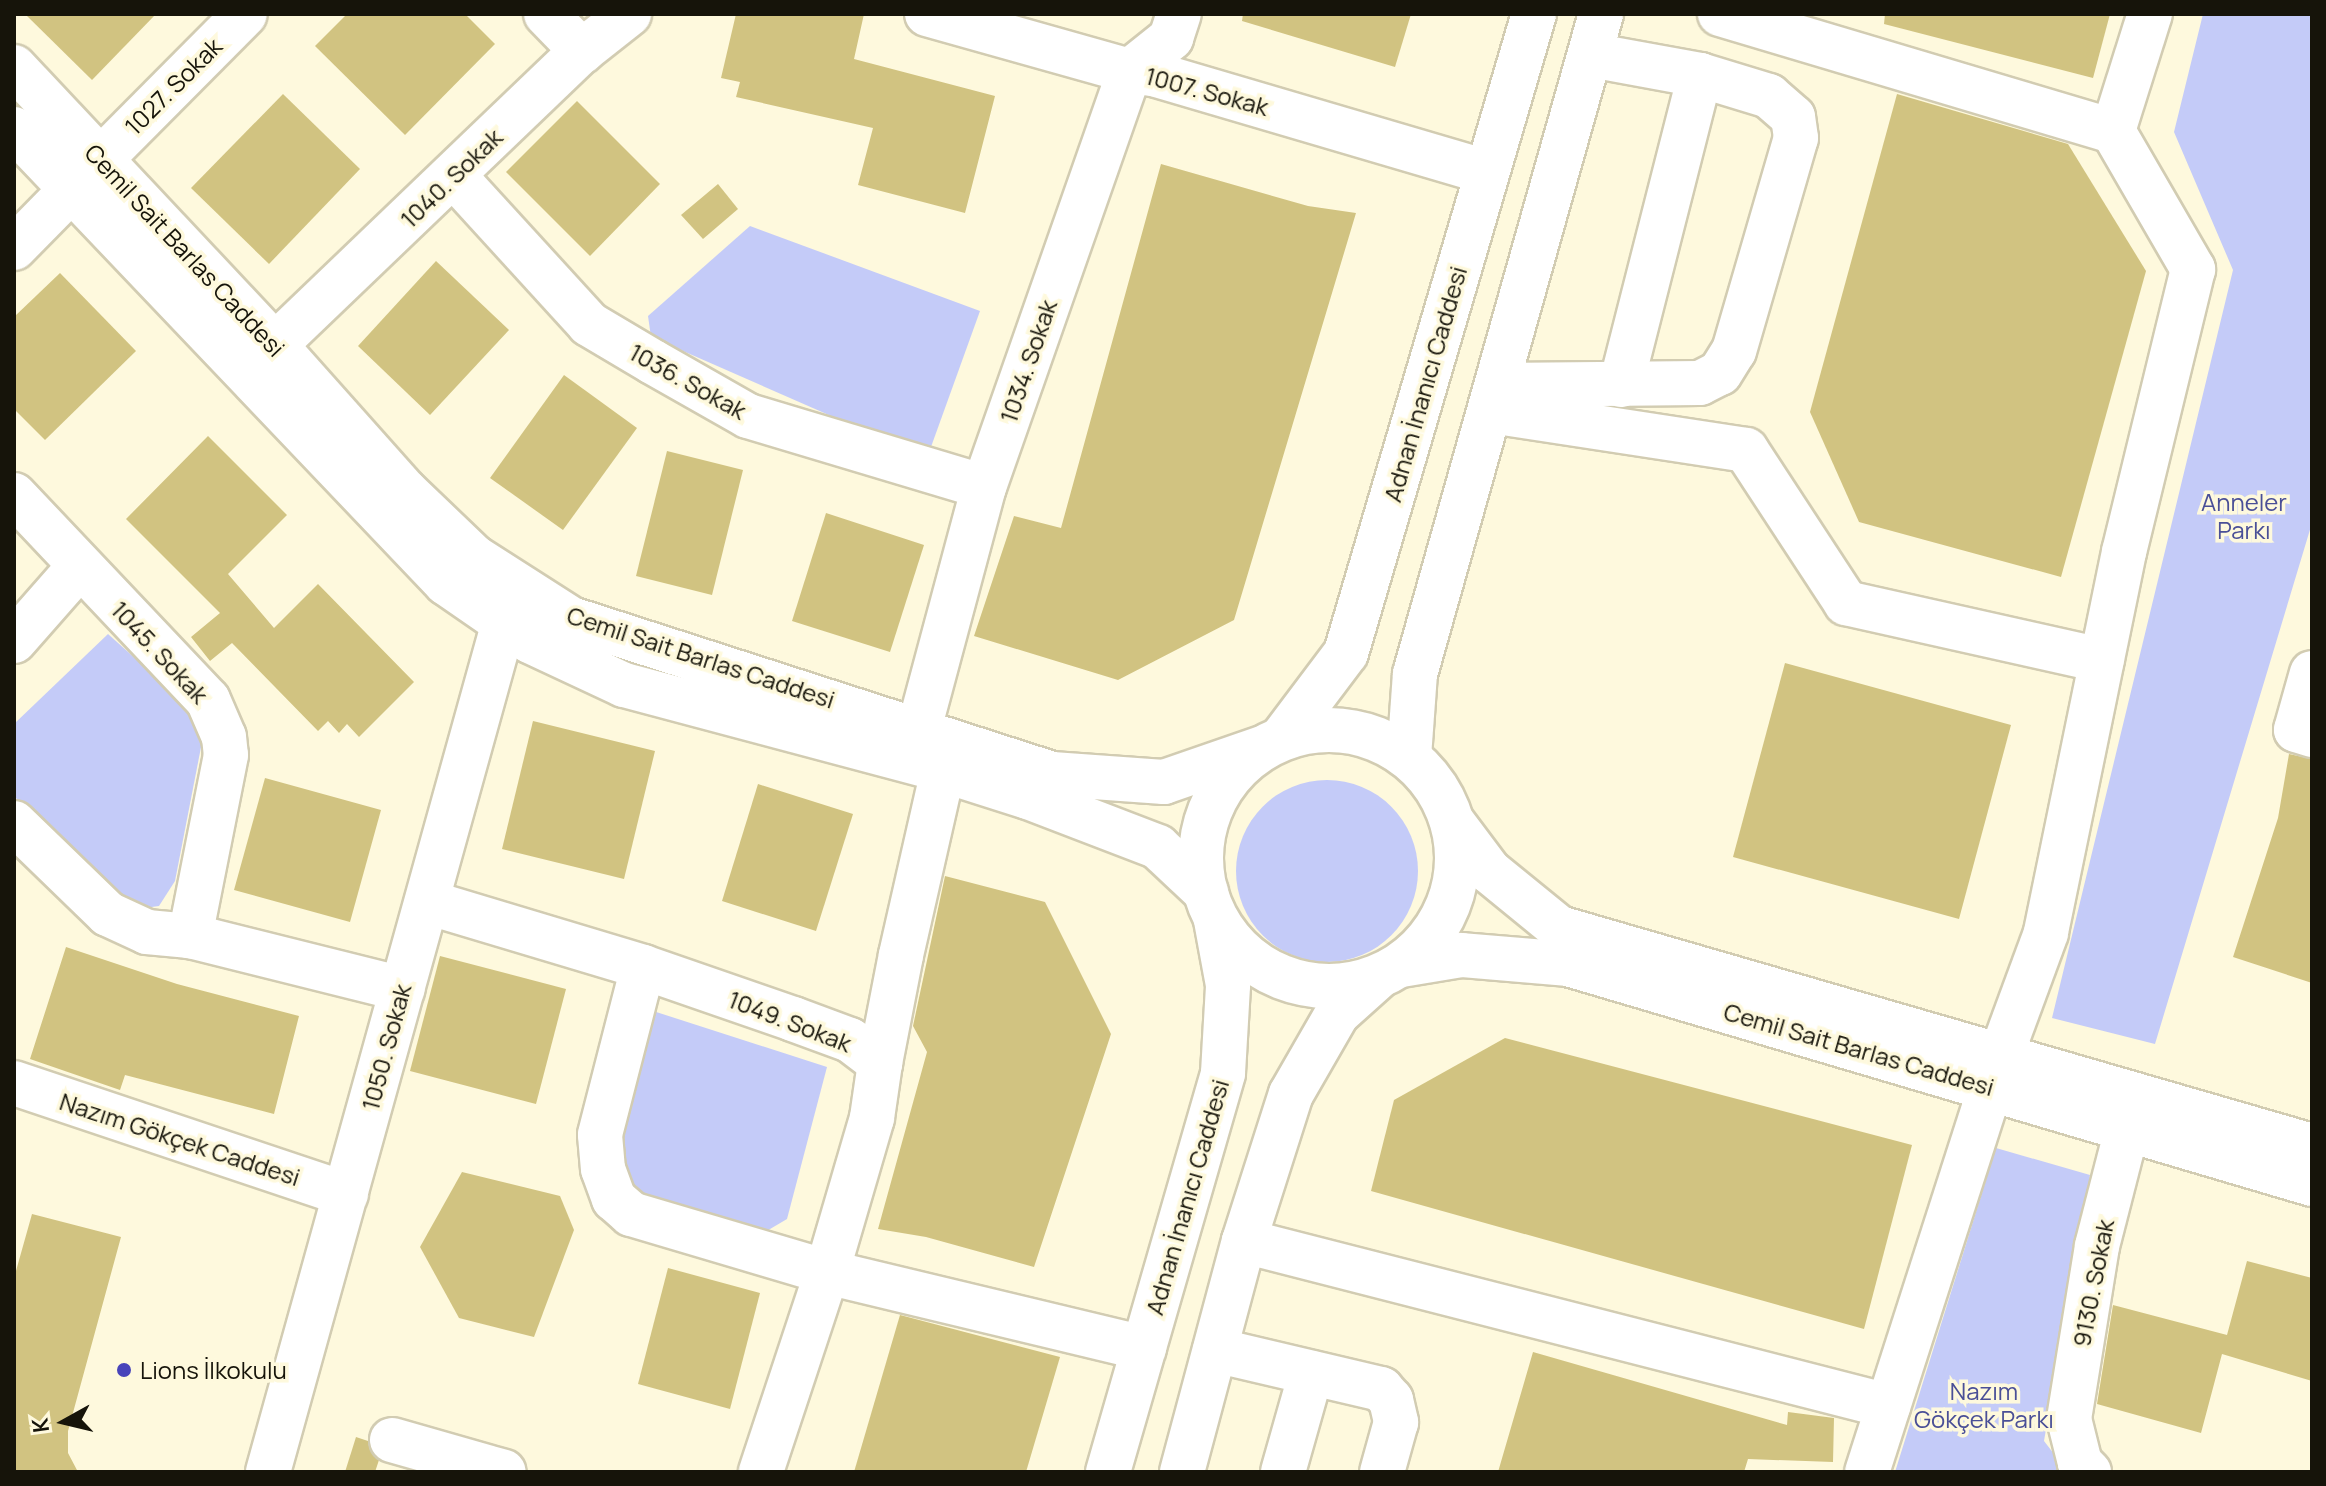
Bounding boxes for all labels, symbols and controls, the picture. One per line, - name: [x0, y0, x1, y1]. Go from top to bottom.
- street label: 1027. Sokak: [119, 32, 227, 140]
- street label: 1007. Sokak: [1142, 61, 1272, 121]
- street label: 1040. Sokak: [394, 123, 508, 233]
- street label: Cemil Sait Barlas Caddesi: [79, 138, 291, 362]
- street label: Adnan İnanıcı Caddesi: [1378, 263, 1472, 505]
- street label: 1034. Sokak: [994, 296, 1062, 426]
- street label: 1036. Sokak: [625, 337, 751, 425]
- park label: Anneler Parkı: [2201, 488, 2287, 544]
- street label: 1045. Sokak: [105, 595, 215, 709]
- street label: Cemil Sait Barlas Caddesi: [564, 600, 838, 714]
- street label: 1050. Sokak: [355, 981, 417, 1113]
- street label: 1049. Sokak: [724, 984, 856, 1058]
- street label: Cemil Sait Barlas Caddesi: [1721, 997, 1997, 1101]
- street label: Adnan İnanıcı Caddesi: [1140, 1076, 1234, 1318]
- street label: Nazım Gökçek Caddesi: [56, 1087, 304, 1191]
- street label: 9130. Sokak: [2067, 1217, 2119, 1349]
- place label: Lions İlkokulu: [140, 1356, 287, 1384]
- marker: Lions İlkokulu: [115, 1361, 133, 1379]
- park label: Nazım Gökçek Parkı: [1914, 1377, 2054, 1433]
- north arrow: [24, 1382, 104, 1462]
- text: K: [24, 1416, 56, 1434]

